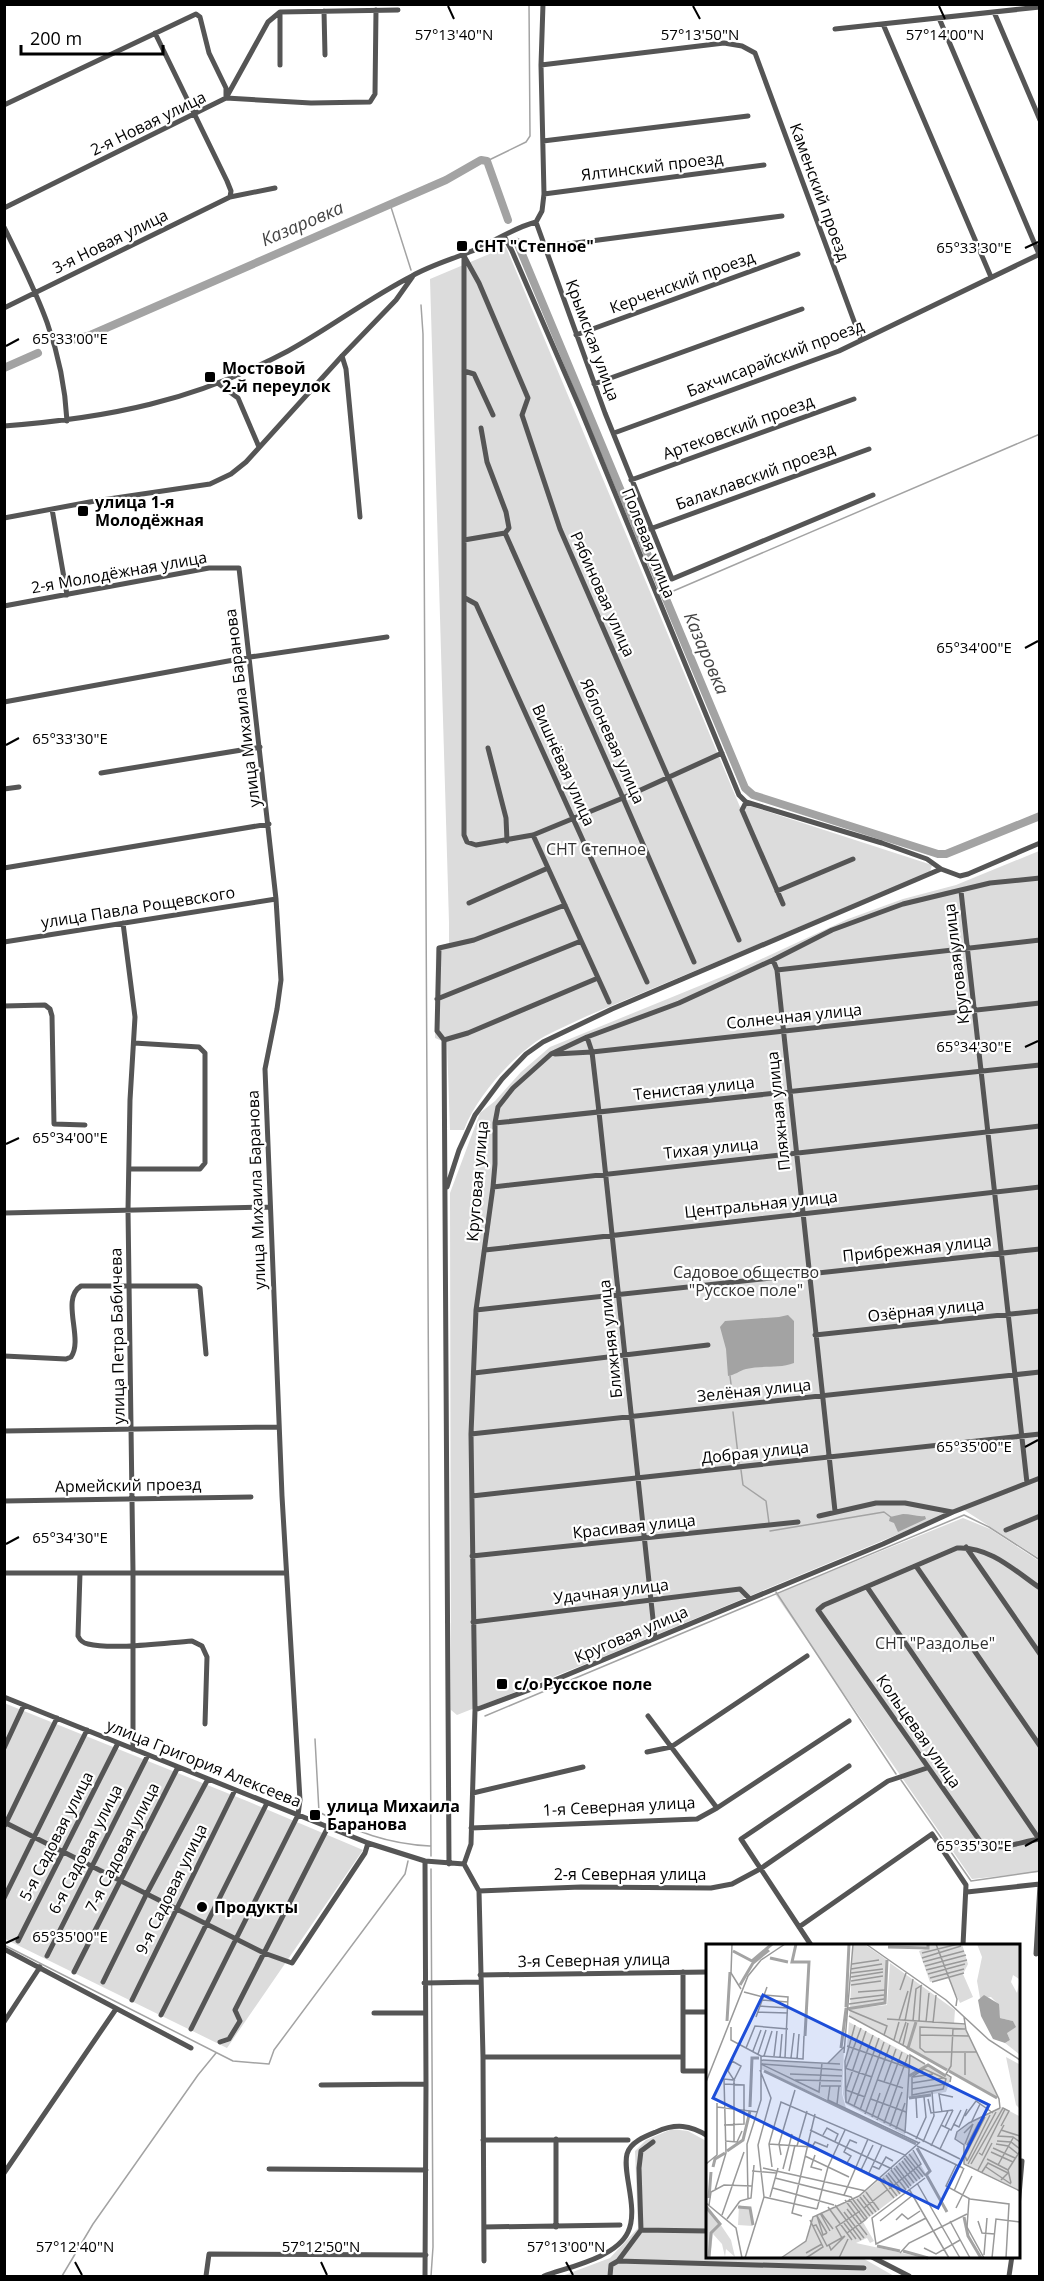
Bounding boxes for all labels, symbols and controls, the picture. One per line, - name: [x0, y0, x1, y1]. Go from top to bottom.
- scale bar: [21, 18, 164, 56]
- text: 57°13'40"N: [415, 24, 493, 44]
- text: 57°13'50"N: [661, 24, 739, 44]
- text: 57°14'00"N: [906, 24, 984, 44]
- text: 200 m: [30, 26, 82, 50]
- street label: 2-я Новая улица: [87, 85, 209, 161]
- street label: Каменский проезд: [785, 120, 855, 264]
- street label: Ялтинский проезд: [580, 146, 724, 186]
- water label: Казаровка: [257, 195, 347, 251]
- street label: 3-я Новая улица: [49, 203, 171, 279]
- place label: СНТ "Степное": [474, 235, 594, 257]
- text: 65°33'30"E: [936, 237, 1012, 257]
- marker: СНТ "Степное": [455, 239, 469, 253]
- street label: Керченский проезд: [606, 245, 758, 319]
- street label: Крымская улица: [561, 276, 625, 404]
- street label: Бахчисарайский проезд: [683, 314, 867, 402]
- text: 65°33'00"E: [32, 328, 108, 348]
- place label: Мостовой 2-й переулок: [222, 357, 331, 397]
- marker: Мостовой 2-й переулок: [203, 370, 217, 384]
- street label: Артековский проезд: [659, 389, 817, 465]
- street label: Балаклавский проезд: [672, 437, 838, 515]
- street label: Полевая улица: [617, 485, 681, 601]
- place label: улица 1-я Молодёжная: [95, 491, 204, 531]
- marker: улица 1-я Молодёжная: [76, 504, 90, 518]
- street label: Рябиновая улица: [565, 528, 641, 660]
- street label: 2-я Молодёжная улица: [29, 546, 209, 598]
- street label: улица Михаила Баранова: [219, 608, 265, 808]
- water label: Казаровка: [679, 608, 735, 698]
- text: 65°34'00"E: [936, 637, 1012, 657]
- street label: Яблоневая улица: [576, 675, 650, 807]
- street label: Вишнёвая улица: [527, 701, 601, 829]
- text: 65°33'30"E: [32, 728, 108, 748]
- park label: СНТ Степное: [546, 838, 646, 860]
- street label: улица Павла Рощевского: [39, 881, 237, 933]
- street label: Круговая улица: [938, 902, 974, 1026]
- street label: Солнечная улица: [725, 998, 863, 1034]
- text: 65°34'30"E: [936, 1036, 1012, 1056]
- street label: Пляжная улица: [761, 1050, 795, 1172]
- street label: Тенистая улица: [632, 1071, 756, 1105]
- street label: улица Михаила Баранова: [242, 1090, 270, 1290]
- street label: Круговая улица: [461, 1120, 493, 1242]
- text: 65°34'00"E: [32, 1127, 108, 1147]
- street label: Тихая улица: [662, 1132, 760, 1164]
- street label: Центральная улица: [683, 1185, 839, 1223]
- street label: Прибрежная улица: [841, 1229, 993, 1267]
- street label: улица Петра Бабичева: [104, 1248, 130, 1424]
- park label: Садовое общество "Русское поле": [673, 1261, 819, 1301]
- street label: Ближняя улица: [593, 1279, 627, 1399]
- street label: Озёрная улица: [867, 1293, 985, 1327]
- street label: Зелёная улица: [696, 1373, 812, 1407]
- street label: Добрая улица: [700, 1435, 810, 1469]
- text: 65°35'00"E: [936, 1436, 1012, 1456]
- street label: Армейский проезд: [55, 1473, 201, 1497]
- street label: Красивая улица: [571, 1509, 697, 1543]
- text: 65°34'30"E: [32, 1527, 108, 1547]
- street label: Удачная улица: [552, 1573, 670, 1609]
- street label: Круговая улица: [571, 1600, 691, 1668]
- park label: СНТ "Раздолье": [875, 1632, 995, 1654]
- street label: Кольцевая улица: [871, 1670, 967, 1792]
- place label: с/о Русское поле: [514, 1673, 652, 1695]
- marker: с/о Русское поле: [495, 1677, 509, 1691]
- street label: улица Григория Алексеева: [103, 1714, 305, 1812]
- street label: 5-я Садовая улица: [14, 1768, 98, 1904]
- street label: 7-я Садовая улица: [80, 1779, 164, 1915]
- street label: 6-я Садовая улица: [43, 1781, 127, 1917]
- street label: 1-я Северная улица: [542, 1791, 696, 1821]
- place label: улица Михаила Баранова: [327, 1795, 460, 1835]
- marker: улица Михаила Баранова: [308, 1808, 322, 1822]
- street label: 9-я Садовая улица: [130, 1820, 212, 1958]
- text: 65°35'30"E: [936, 1835, 1012, 1855]
- street label: 2-я Северная улица: [554, 1863, 706, 1885]
- place label: Продукты: [214, 1896, 298, 1918]
- marker: Продукты: [195, 1900, 209, 1914]
- text: 65°35'00"E: [32, 1926, 108, 1946]
- inset map: [706, 1944, 1020, 2257]
- street label: 3-я Северная улица: [518, 1948, 670, 1972]
- text: 57°12'40"N: [36, 2236, 114, 2256]
- text: 57°12'50"N: [282, 2236, 360, 2256]
- text: 57°13'00"N: [527, 2236, 605, 2256]

